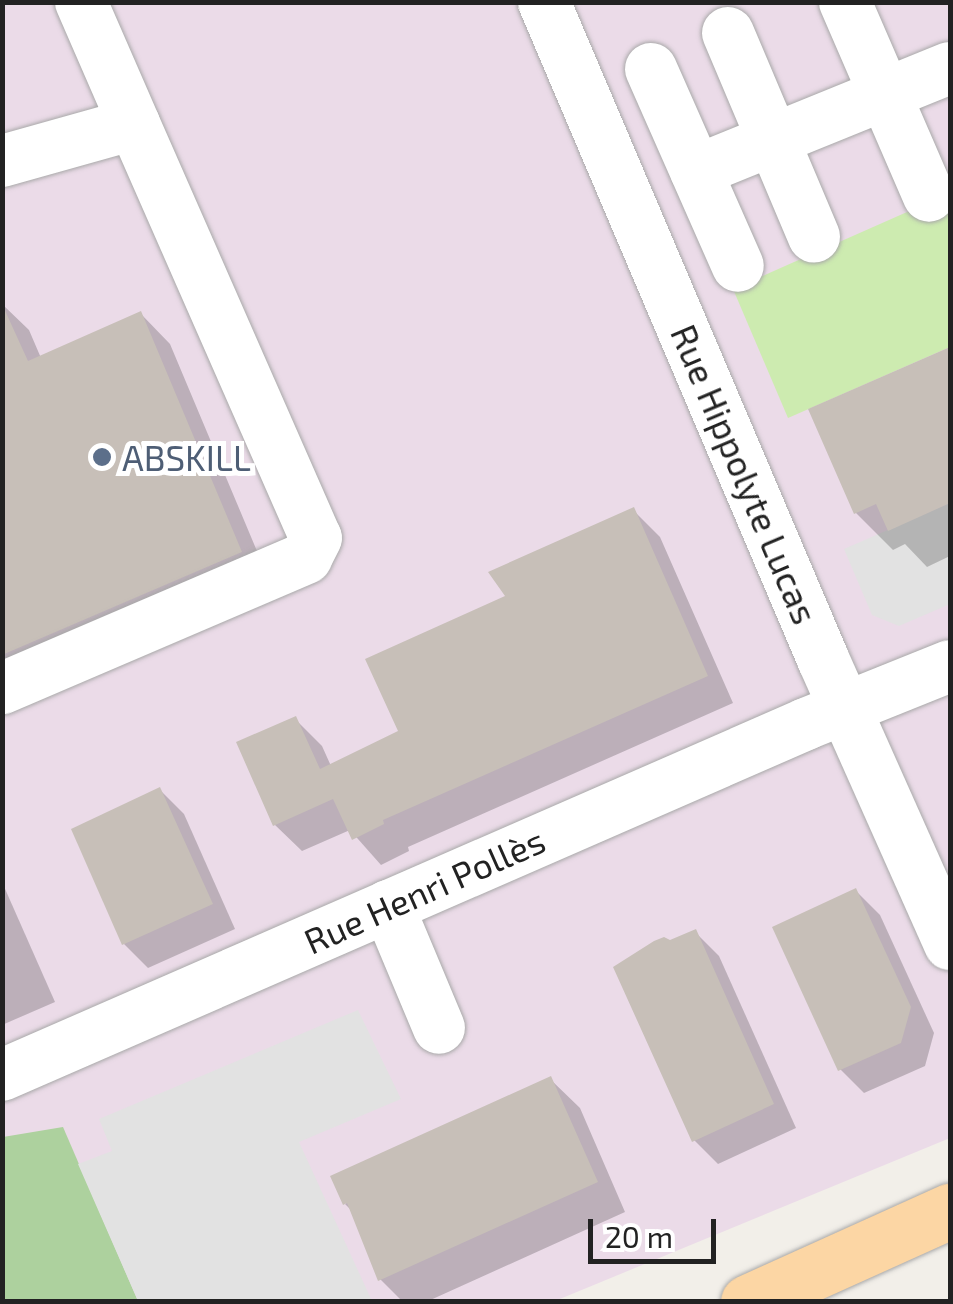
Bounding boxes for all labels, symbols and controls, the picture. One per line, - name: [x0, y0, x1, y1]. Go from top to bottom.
- street label: Rue Hippolyte Lucas: [663, 318, 827, 630]
- place label: ABSKILL: [122, 436, 251, 478]
- marker: ABSKILL: [91, 446, 113, 468]
- street label: Rue Henri Pollès: [297, 818, 551, 962]
- scale bar: [593, 1199, 720, 1261]
- text: 20 m: [605, 1218, 673, 1254]

